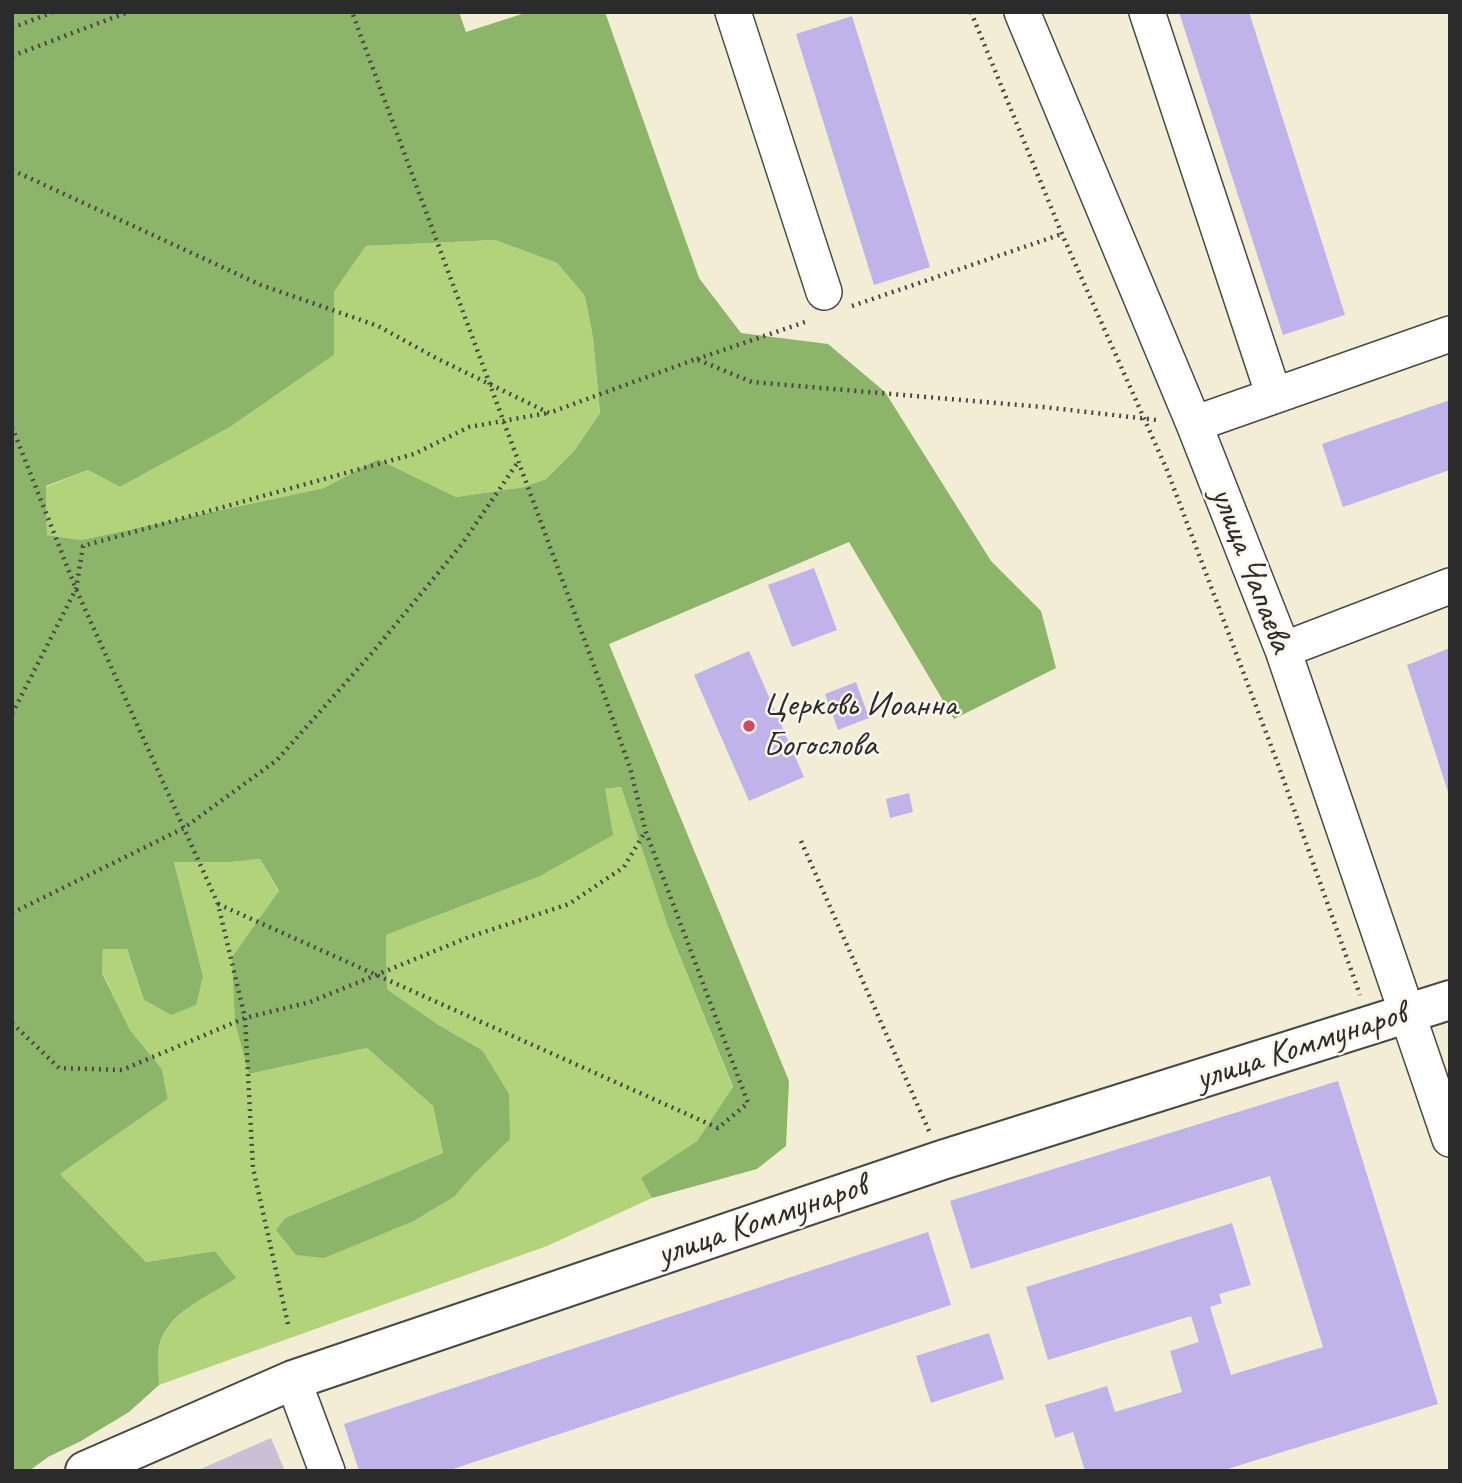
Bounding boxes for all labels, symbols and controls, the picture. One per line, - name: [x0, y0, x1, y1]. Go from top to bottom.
- street label: улица Чапаева: [1200, 481, 1302, 659]
- place label: Церковь Иоанна Богослова: [763, 685, 957, 767]
- marker: Церковь Иоанна Богослова: [741, 718, 757, 734]
- street label: улица Коммунаров: [1190, 993, 1412, 1101]
- street label: улица Коммунаров: [652, 1166, 872, 1276]

